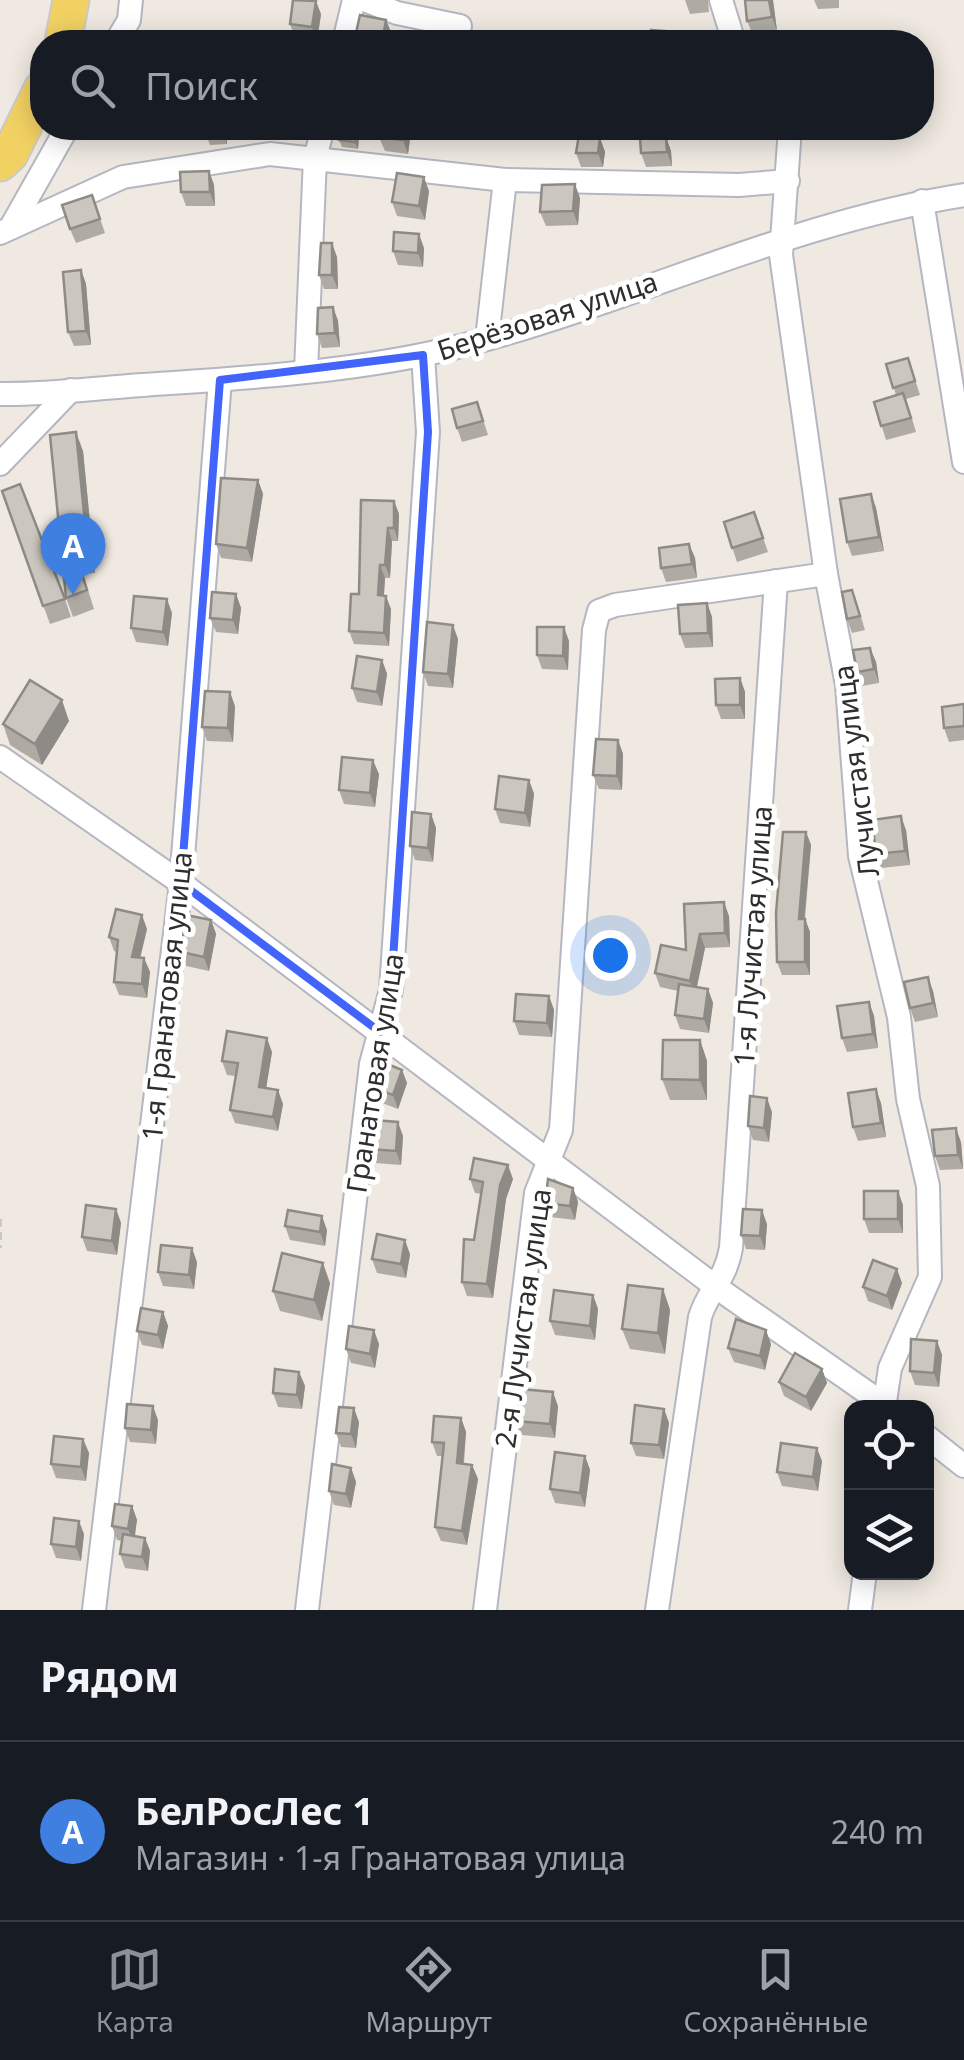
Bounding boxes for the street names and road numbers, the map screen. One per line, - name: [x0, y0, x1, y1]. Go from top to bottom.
- street label: Берёзовая улица: [432, 261, 662, 369]
- street label: Лучистая улица: [823, 663, 887, 879]
- street label: 1-я Лучистая улица: [724, 804, 780, 1068]
- street label: 1-я Гранатовая улица: [132, 850, 200, 1142]
- street label: Гранатовая улица: [336, 950, 412, 1196]
- street label: 2-я Лучистая улица: [485, 1186, 559, 1450]

